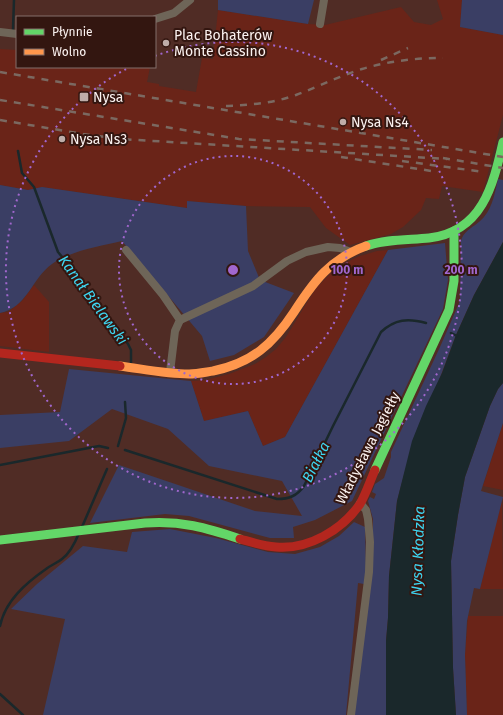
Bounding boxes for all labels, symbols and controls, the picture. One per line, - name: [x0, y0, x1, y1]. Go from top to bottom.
- legend: [16, 16, 156, 68]
- text: Płynnie: [52, 25, 93, 39]
- place label: Plac Bohaterów Monte Cassino: [174, 27, 272, 60]
- marker: Plac Bohaterów Monte Cassino: [161, 38, 171, 48]
- text: Wolno: [52, 45, 86, 59]
- place label: Nysa: [93, 89, 123, 106]
- marker: Nysa: [78, 91, 90, 103]
- place label: Nysa Ns4: [351, 114, 409, 131]
- marker: Nysa Ns4: [338, 117, 348, 127]
- place label: Nysa Ns3: [70, 131, 127, 148]
- marker: Nysa Ns3: [57, 134, 67, 144]
- water label: Kanał Bielawski: [54, 252, 132, 348]
- centre of rings: [226, 263, 240, 277]
- text: 100 m: [331, 263, 363, 277]
- text: 200 m: [444, 263, 478, 277]
- street label: Władysława Jagiełły: [332, 389, 404, 507]
- water label: Białka: [298, 439, 334, 485]
- water label: Nysa Kłodzka: [407, 506, 429, 596]

